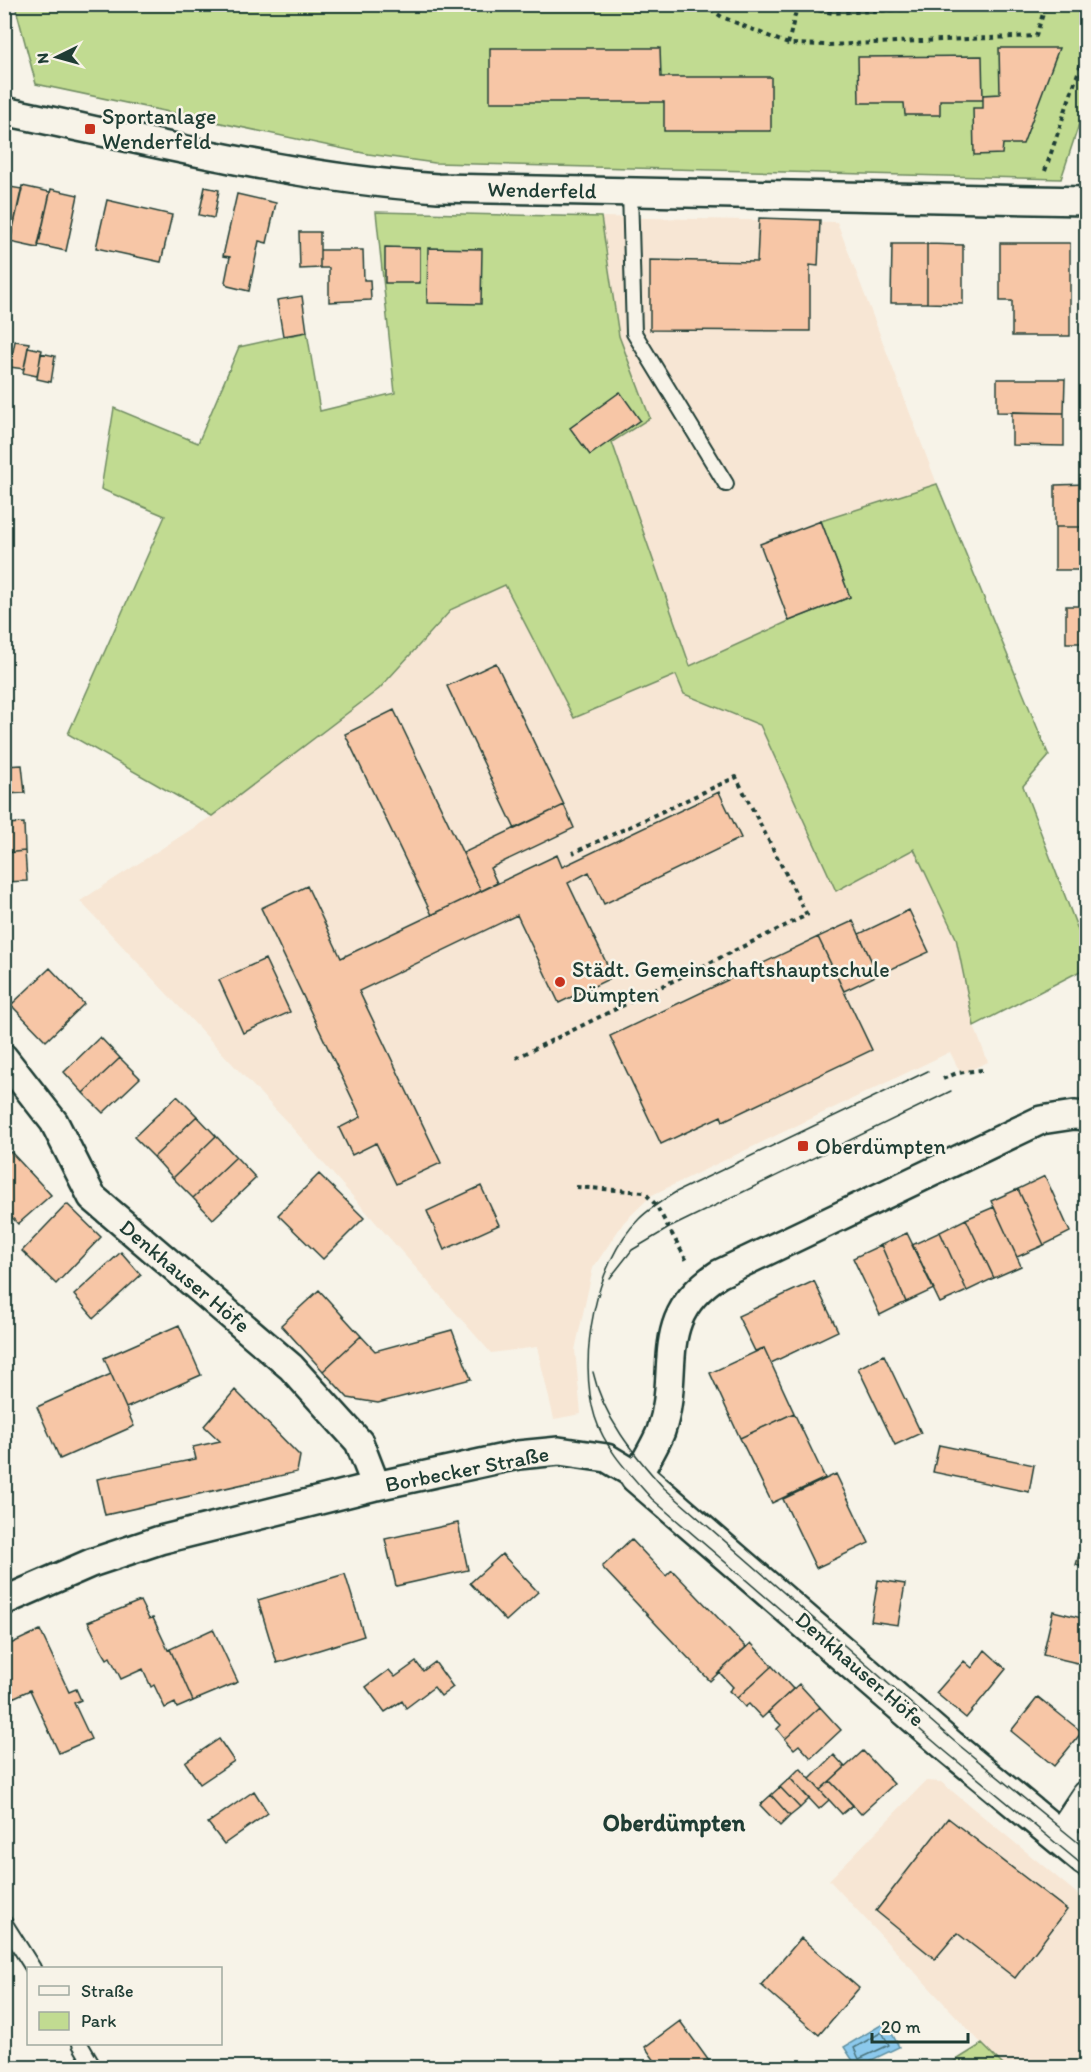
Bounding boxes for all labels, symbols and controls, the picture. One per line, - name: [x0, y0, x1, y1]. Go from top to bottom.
- north arrow: [27, 27, 87, 87]
- text: N: [33, 52, 52, 64]
- place label: Sportanlage Wenderfeld: [102, 103, 217, 155]
- marker: Sportanlage Wenderfeld: [83, 122, 97, 136]
- street label: Wenderfeld: [487, 176, 597, 204]
- place label: Städt. Gemeinschaftshauptschule Dümpten: [572, 956, 890, 1008]
- marker: Städt. Gemeinschaftshauptschule Dümpten: [553, 975, 567, 989]
- place label: Oberdümpten: [815, 1133, 946, 1160]
- marker: Oberdümpten: [796, 1139, 810, 1153]
- street label: Denkhauser Höfe: [114, 1214, 256, 1338]
- street label: Borbecker Straße: [383, 1440, 551, 1498]
- street label: Denkhauser Höfe: [790, 1606, 930, 1732]
- district label: Oberdümpten: [603, 1808, 746, 1838]
- legend: [27, 1967, 222, 2045]
- text: Straße: [81, 1980, 134, 2002]
- scale bar: [872, 2006, 968, 2044]
- text: Park: [81, 2010, 116, 2032]
- text: 20 m: [881, 2016, 921, 2038]

